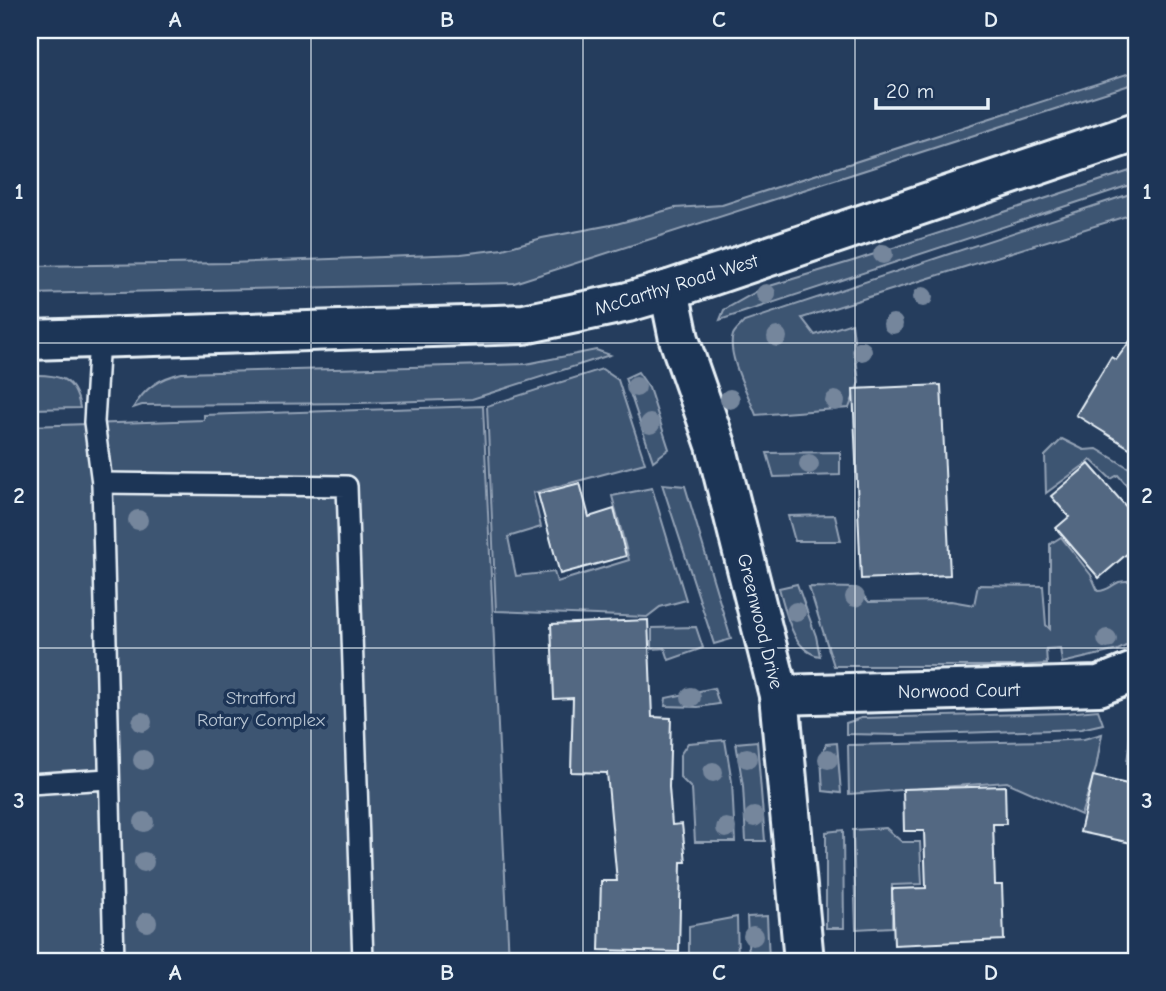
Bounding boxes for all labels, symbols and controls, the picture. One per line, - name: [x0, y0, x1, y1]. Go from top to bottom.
- text: A: [169, 6, 182, 33]
- text: B: [440, 6, 454, 33]
- text: C: [712, 6, 726, 33]
- text: D: [984, 6, 998, 33]
- scale bar: [876, 66, 988, 110]
- text: 20 m: [886, 79, 934, 103]
- text: 1: [14, 178, 24, 205]
- text: 1: [1142, 178, 1152, 205]
- street label: McCarthy Road West: [592, 249, 761, 320]
- text: 2: [13, 482, 25, 509]
- text: 2: [1141, 482, 1153, 509]
- street label: Greenwood Drive: [733, 551, 787, 691]
- street label: Norwood Court: [898, 679, 1021, 703]
- park label: Stratford Rotary Complex: [197, 687, 326, 731]
- text: 3: [13, 787, 25, 814]
- text: 3: [1141, 787, 1153, 814]
- text: A: [169, 959, 182, 986]
- text: B: [440, 959, 454, 986]
- text: C: [712, 959, 726, 986]
- text: D: [984, 959, 998, 986]

